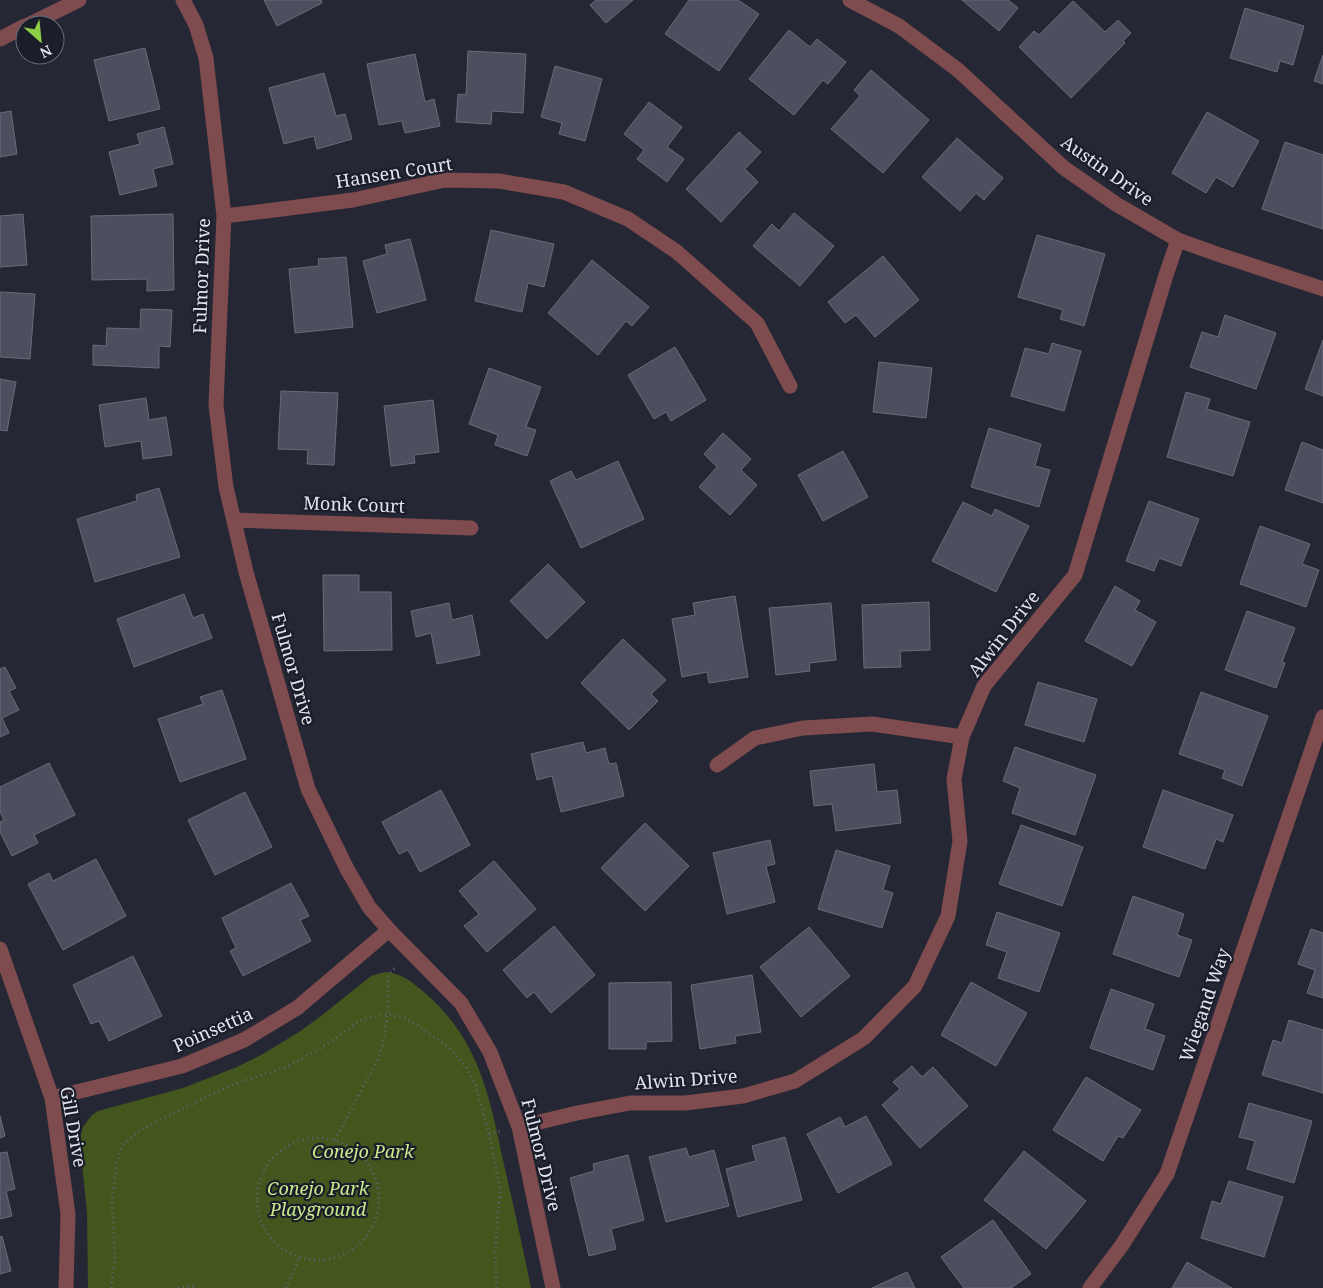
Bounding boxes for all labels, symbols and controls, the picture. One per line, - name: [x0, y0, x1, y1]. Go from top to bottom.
- north arrow: [15, 15, 65, 65]
- text: N: [37, 41, 55, 63]
- street label: Austin Drive: [1057, 129, 1159, 211]
- street label: Hansen Court: [334, 151, 454, 193]
- street label: Fulmor Drive: [187, 218, 215, 334]
- street label: Monk Court: [303, 490, 405, 518]
- street label: Alwin Drive: [962, 585, 1044, 681]
- street label: Fulmor Drive: [266, 610, 321, 728]
- street label: Wiegand Way: [1173, 944, 1235, 1065]
- street label: Poinsettia: [169, 1001, 256, 1057]
- street label: Alwin Drive: [634, 1063, 738, 1095]
- street label: Gill Drive: [55, 1084, 93, 1169]
- street label: Fulmor Drive: [516, 1096, 568, 1214]
- park label: Conejo Park: [312, 1139, 415, 1163]
- park label: Conejo Park Playground: [267, 1176, 370, 1221]

